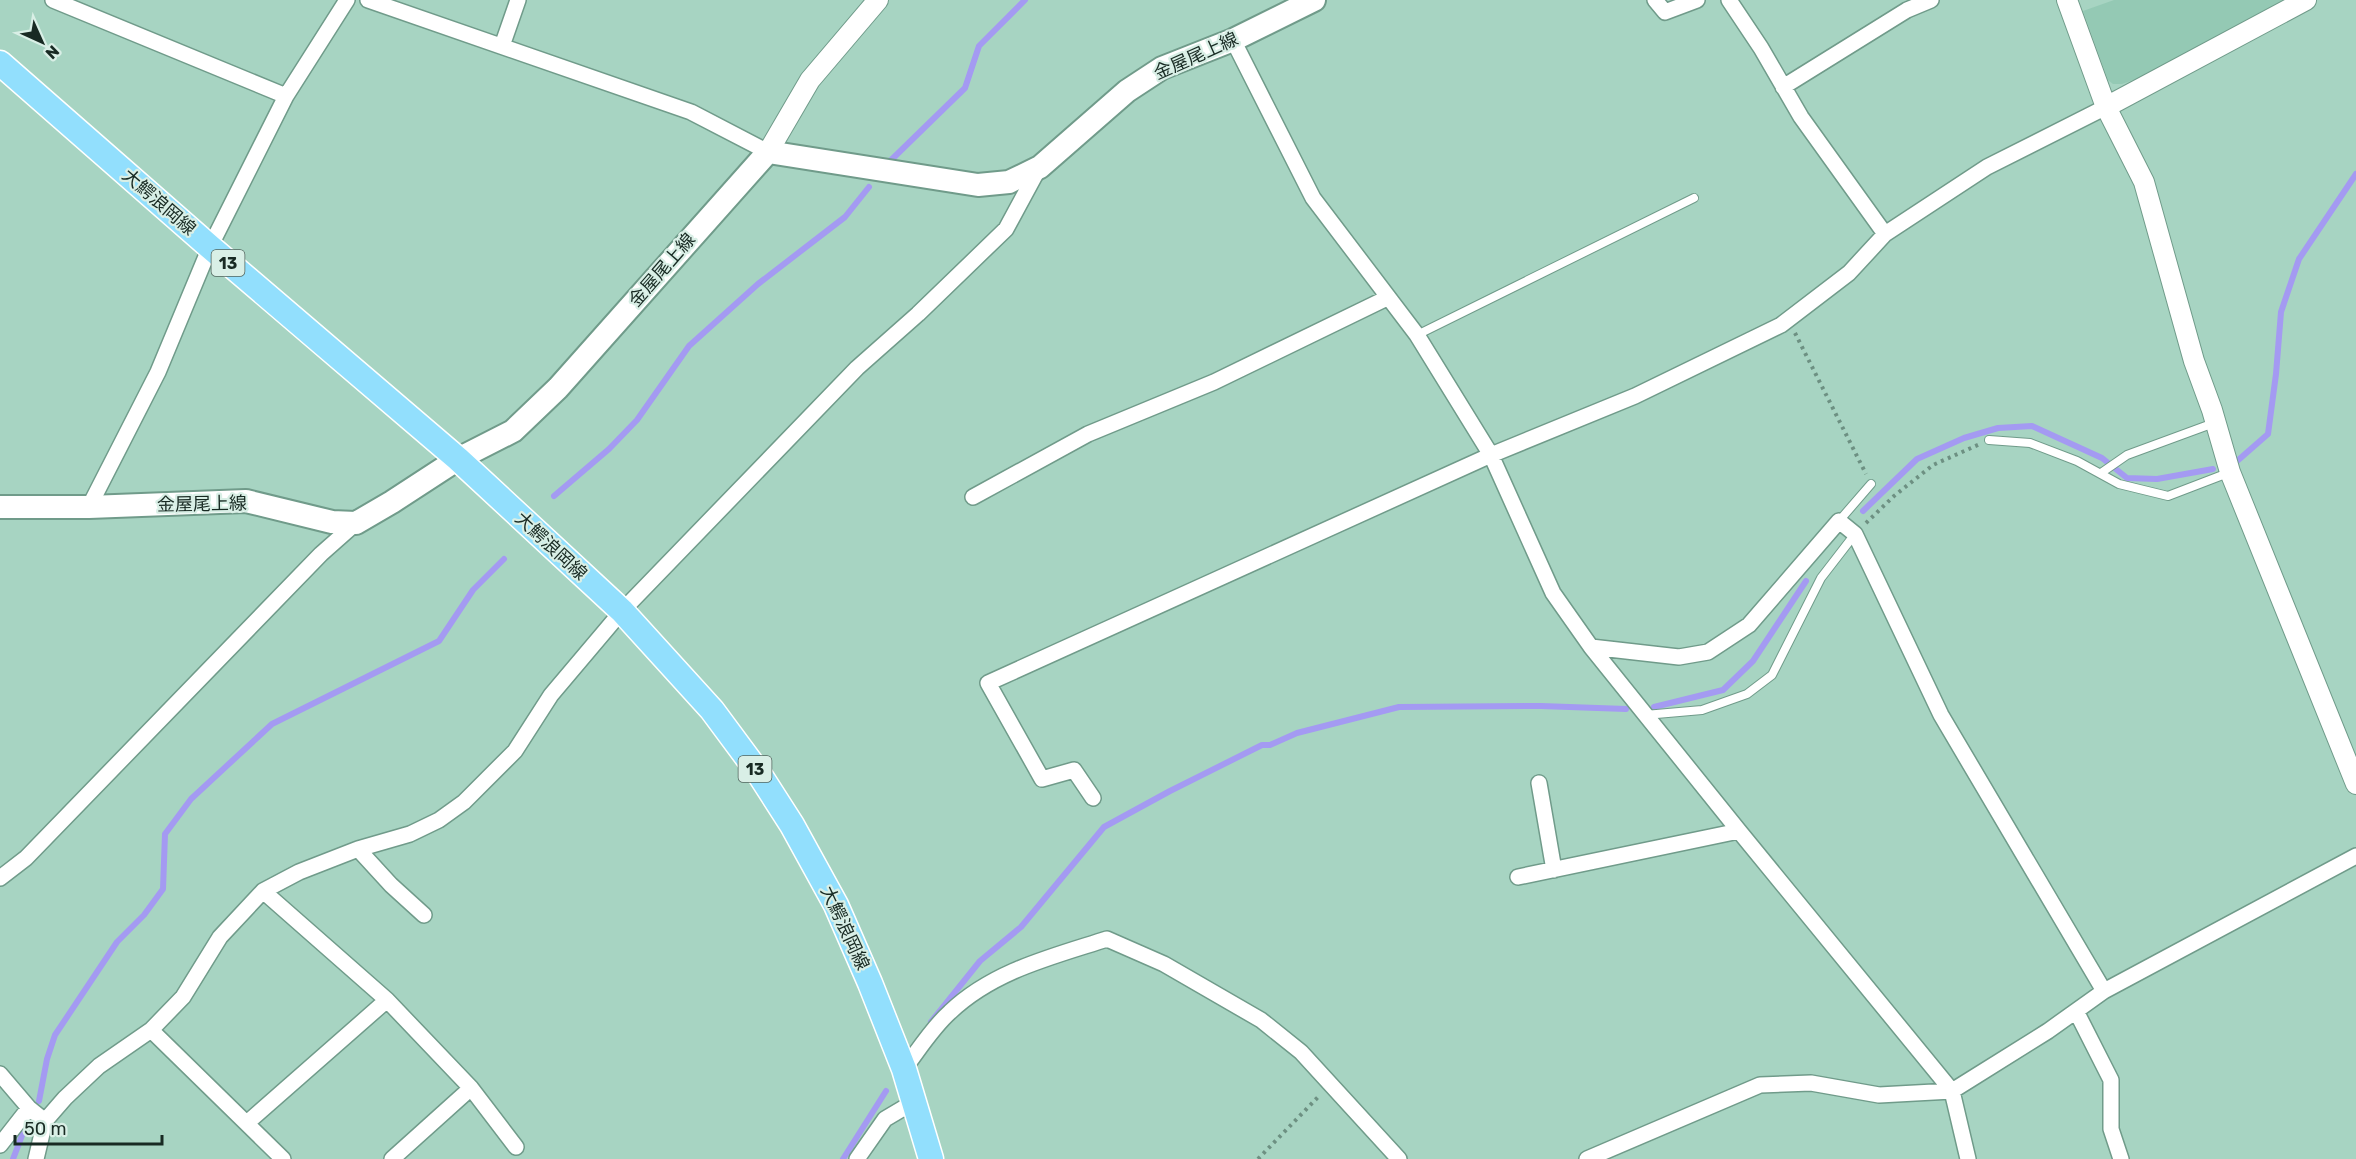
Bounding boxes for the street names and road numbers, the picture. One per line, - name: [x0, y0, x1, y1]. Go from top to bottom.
- street label: 金屋尾上線: [1150, 28, 1242, 84]
- street label: 大鰐浪岡線: [118, 164, 200, 240]
- street label: 金屋尾上線: [624, 229, 700, 311]
- road number: 13: [212, 250, 244, 276]
- street label: 金屋尾上線: [157, 492, 247, 516]
- street label: 大鰐浪岡線: [511, 507, 591, 585]
- road number: 13: [738, 756, 771, 782]
- street label: 大鰐浪岡線: [816, 883, 874, 973]

